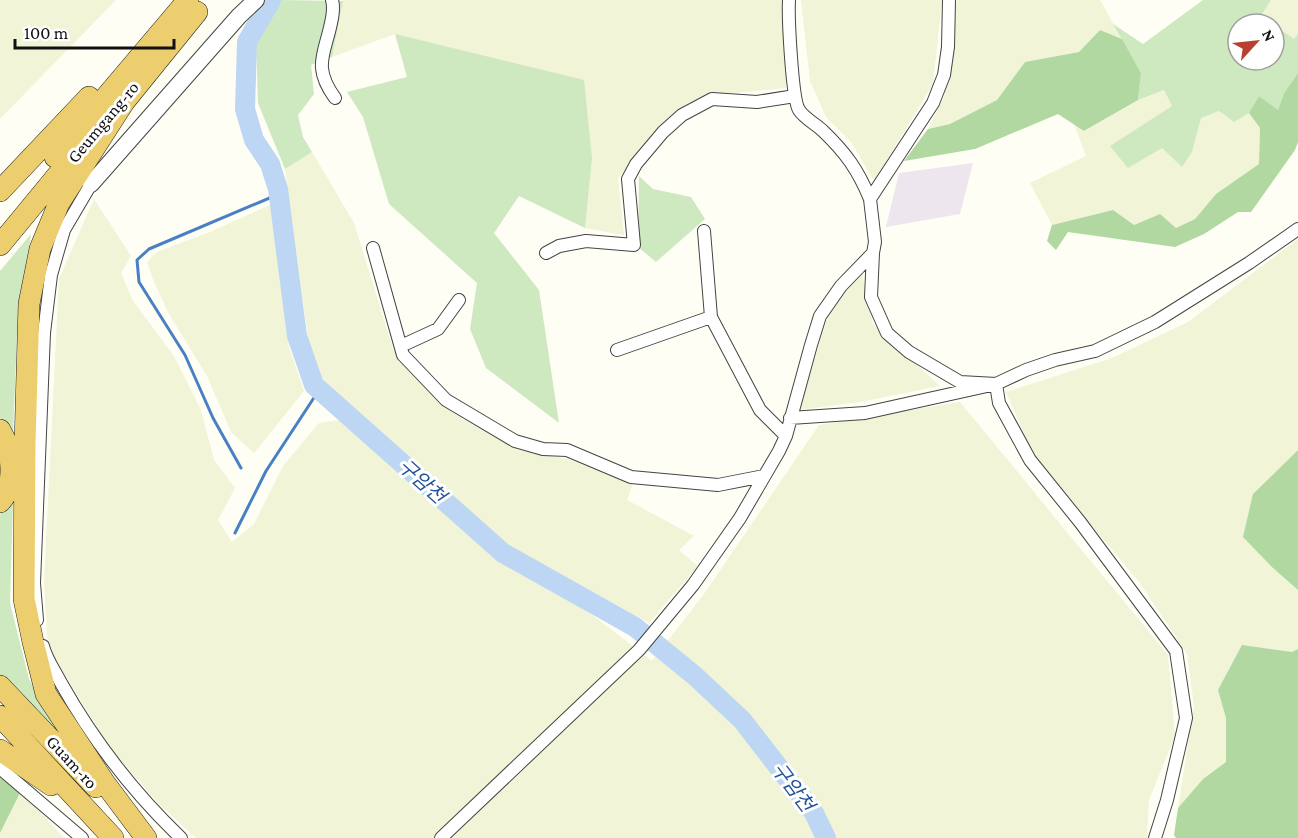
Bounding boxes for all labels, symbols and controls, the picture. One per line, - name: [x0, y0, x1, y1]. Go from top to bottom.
- scale bar: [15, 12, 174, 50]
- north arrow: [1226, 12, 1286, 72]
- text: 100 m: [24, 23, 69, 43]
- text: N: [1259, 27, 1279, 44]
- street label: Geumgang-ro: [63, 77, 143, 167]
- water label: 구암천: [394, 454, 452, 509]
- street label: Guam-ro: [42, 731, 102, 793]
- water label: 구암천: [768, 758, 820, 818]

